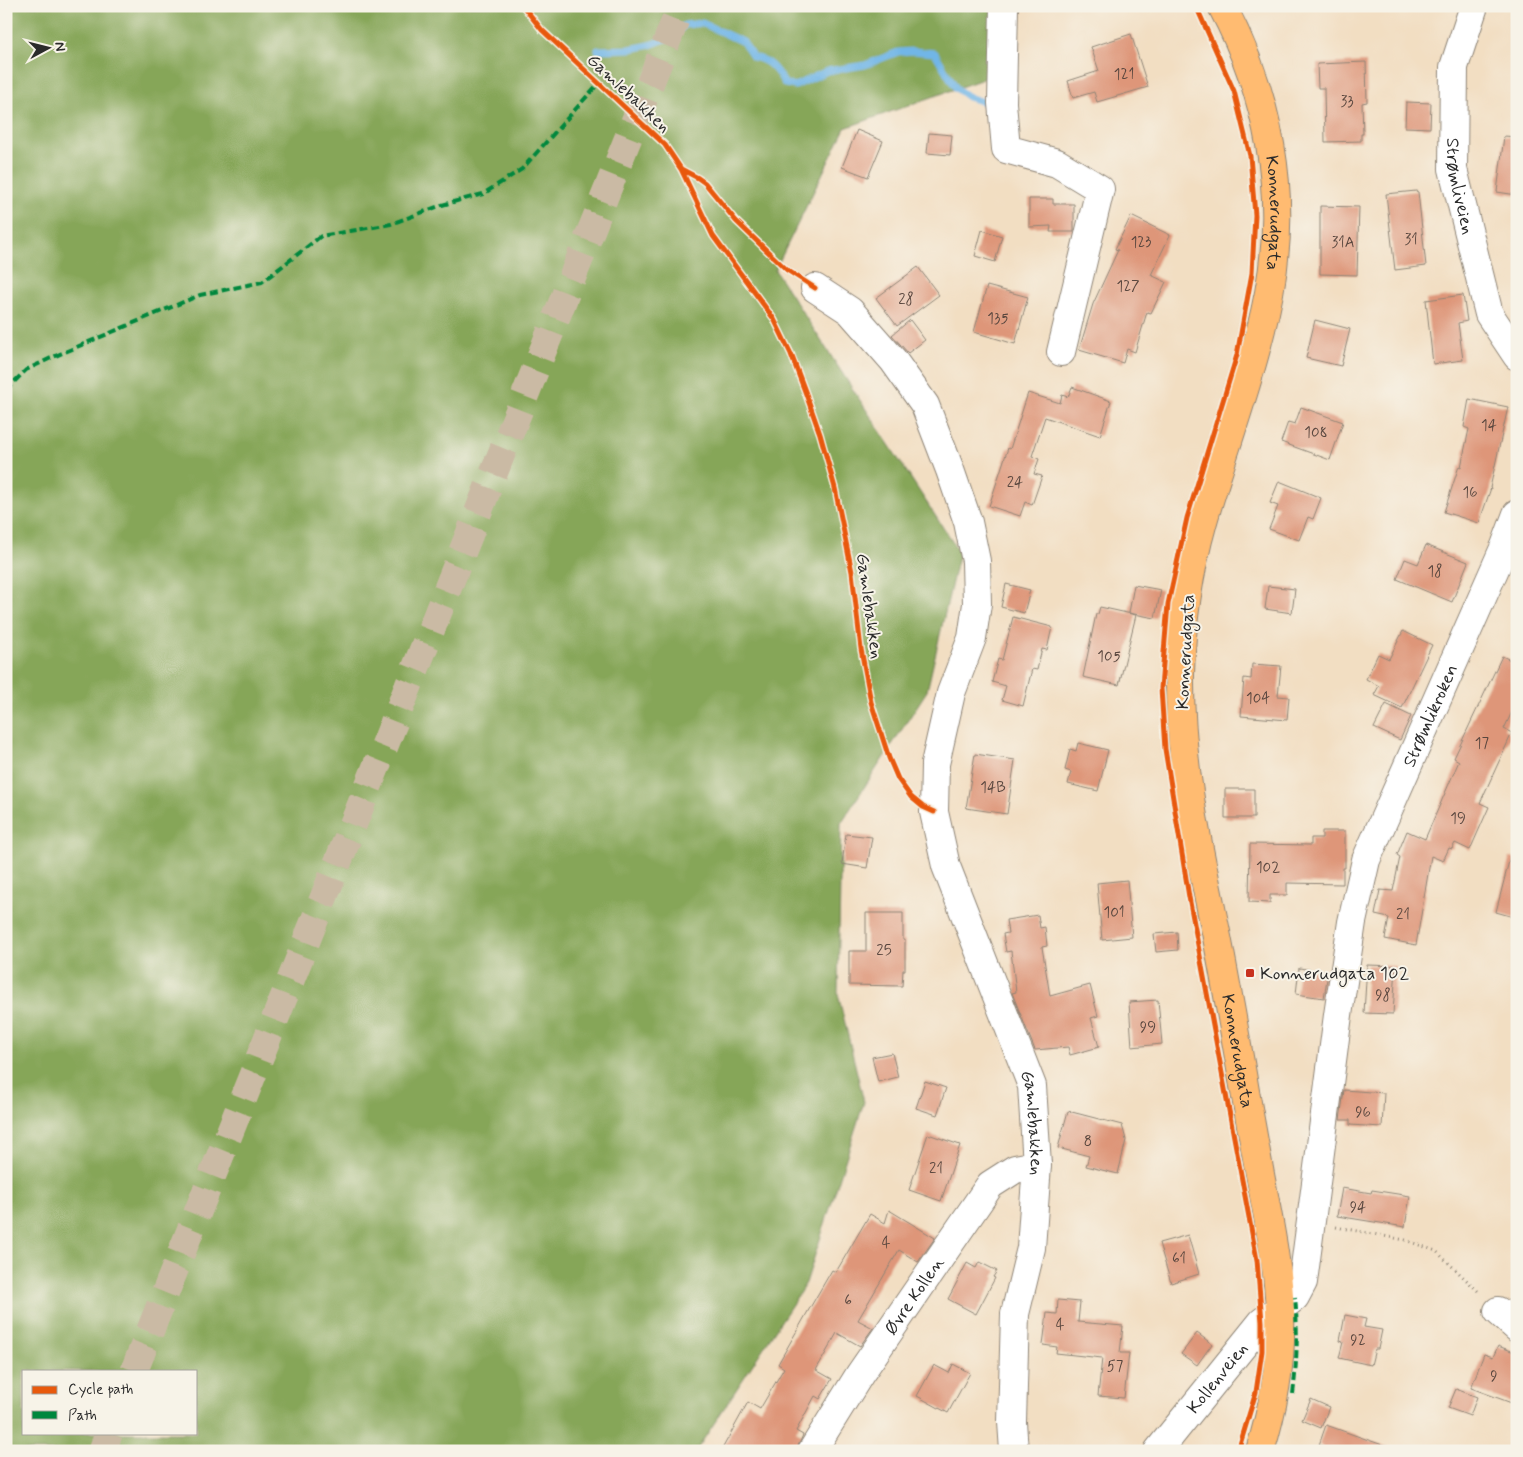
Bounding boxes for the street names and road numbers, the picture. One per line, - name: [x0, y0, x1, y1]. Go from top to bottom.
- street label: Gamlebakken: [581, 49, 675, 139]
- street label: Strømliveien: [1440, 138, 1480, 237]
- street label: Konnerudgata: [1259, 154, 1287, 272]
- street label: Gamlebakken: [850, 552, 888, 661]
- street label: Konnerudgata: [1171, 594, 1202, 710]
- street label: Strømlikroken: [1398, 661, 1464, 771]
- street label: Konnerudgata: [1215, 992, 1259, 1110]
- street label: Gamlebakken: [1014, 1066, 1048, 1177]
- street label: Øvre Kollen: [879, 1252, 950, 1340]
- street label: Kollenveien: [1182, 1338, 1254, 1419]

